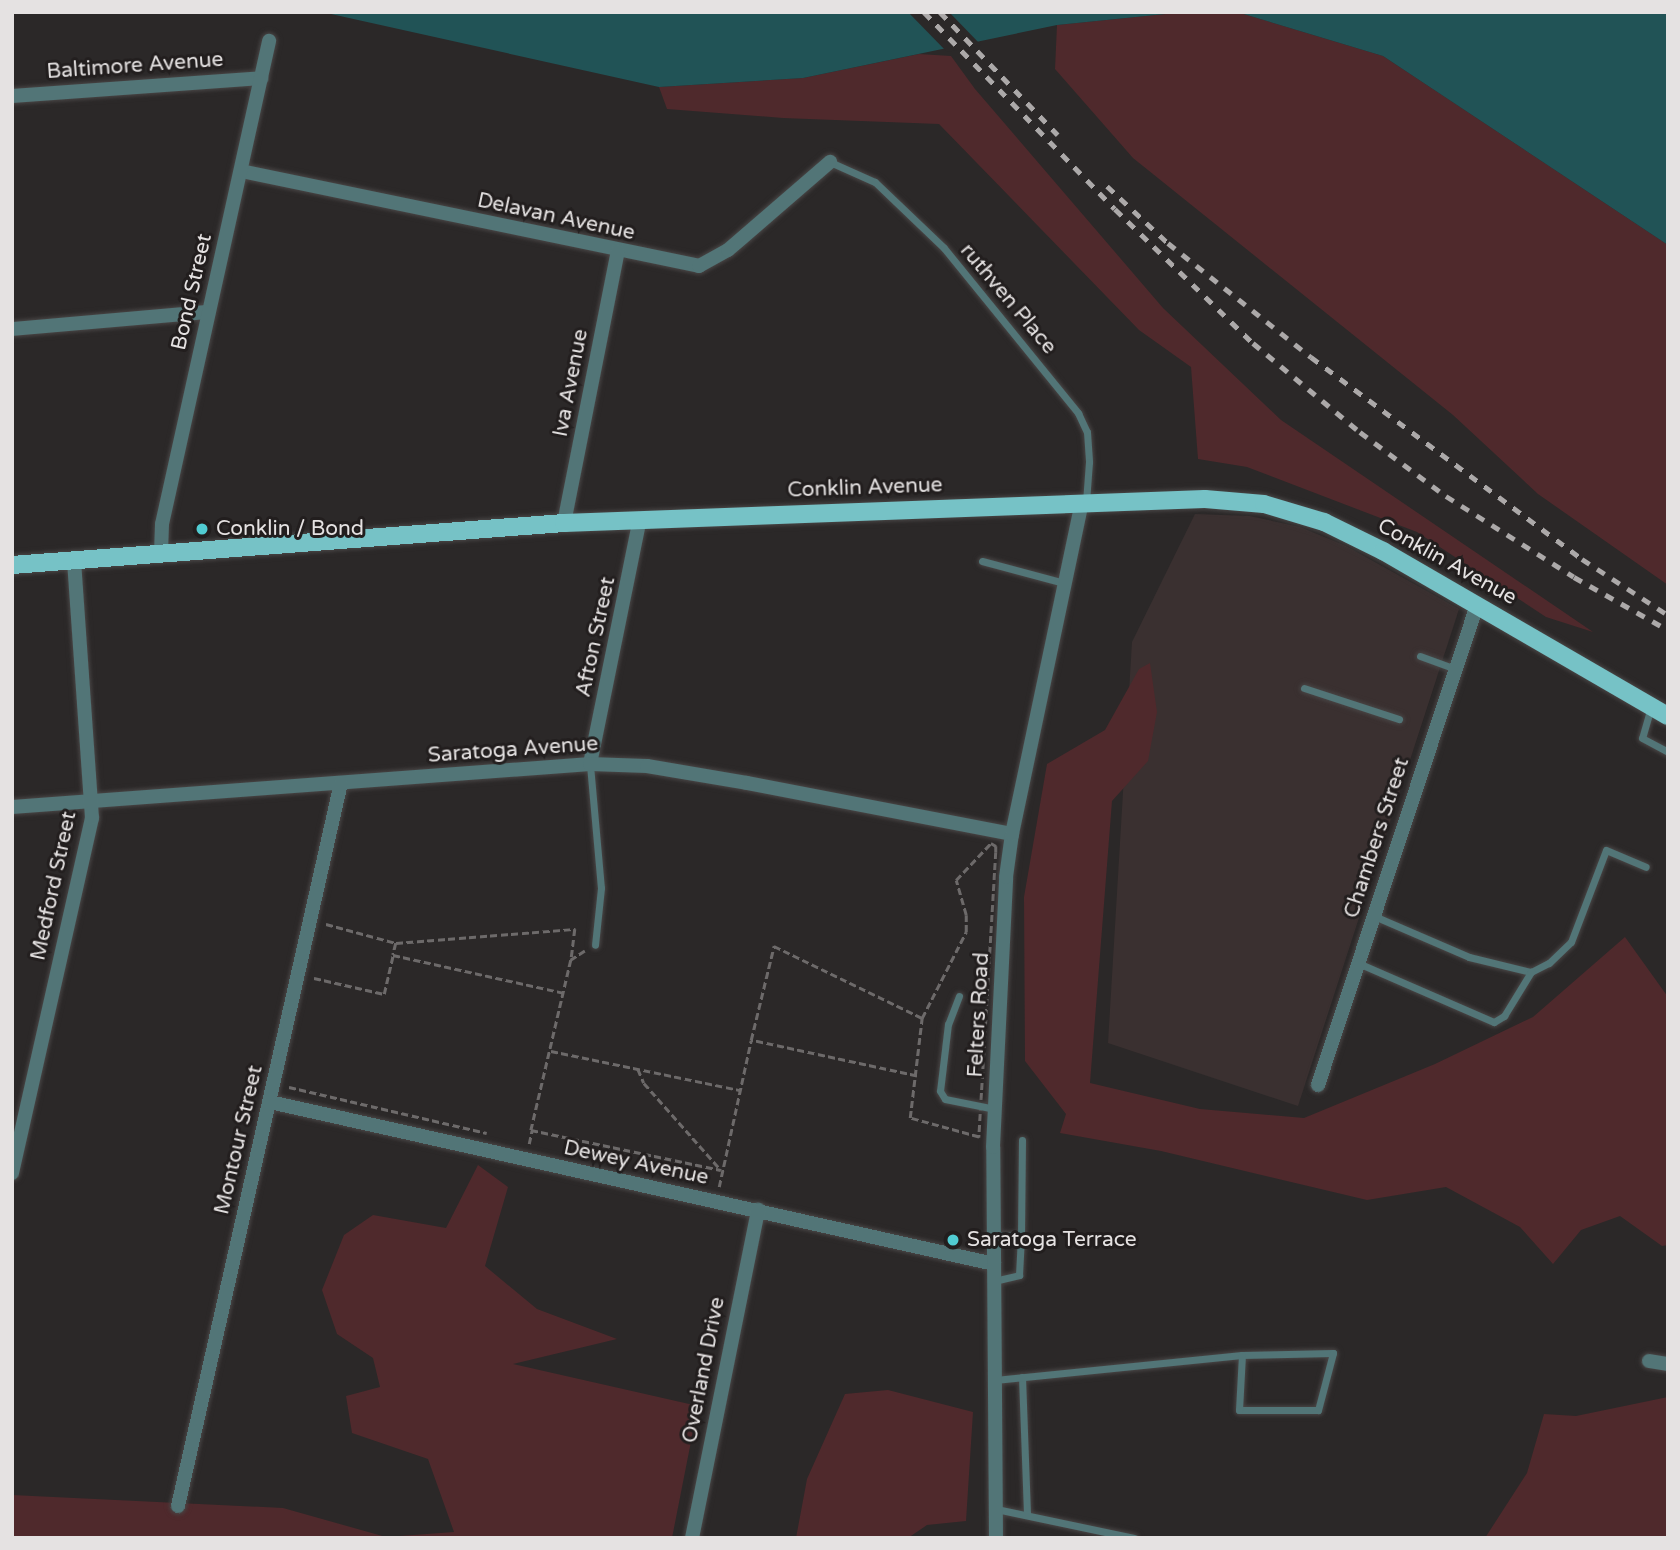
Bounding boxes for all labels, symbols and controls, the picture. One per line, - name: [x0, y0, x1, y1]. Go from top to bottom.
- street label: Baltimore Avenue: [46, 47, 224, 85]
- street label: Delavan Avenue: [475, 188, 637, 246]
- street label: Bond Street: [166, 231, 218, 353]
- street label: ruthven Place: [954, 239, 1062, 359]
- street label: Iva Avenue: [548, 327, 594, 439]
- street label: Conklin Avenue: [787, 473, 943, 503]
- street label: Conklin Avenue: [1373, 513, 1521, 611]
- place label: Conklin / Bond: [216, 516, 364, 542]
- marker: Conklin / Bond: [194, 521, 210, 537]
- street label: Afton Street: [571, 575, 621, 699]
- street label: Saratoga Avenue: [427, 731, 599, 769]
- street label: Chambers Street: [1339, 755, 1415, 921]
- street label: Medford Street: [26, 809, 82, 963]
- street label: Felters Road: [963, 952, 995, 1078]
- street label: Montour Street: [210, 1063, 268, 1217]
- street label: Dewey Avenue: [561, 1135, 711, 1191]
- place label: Saratoga Terrace: [967, 1227, 1137, 1253]
- marker: Saratoga Terrace: [945, 1232, 961, 1248]
- street label: Overland Drive: [677, 1295, 731, 1445]

